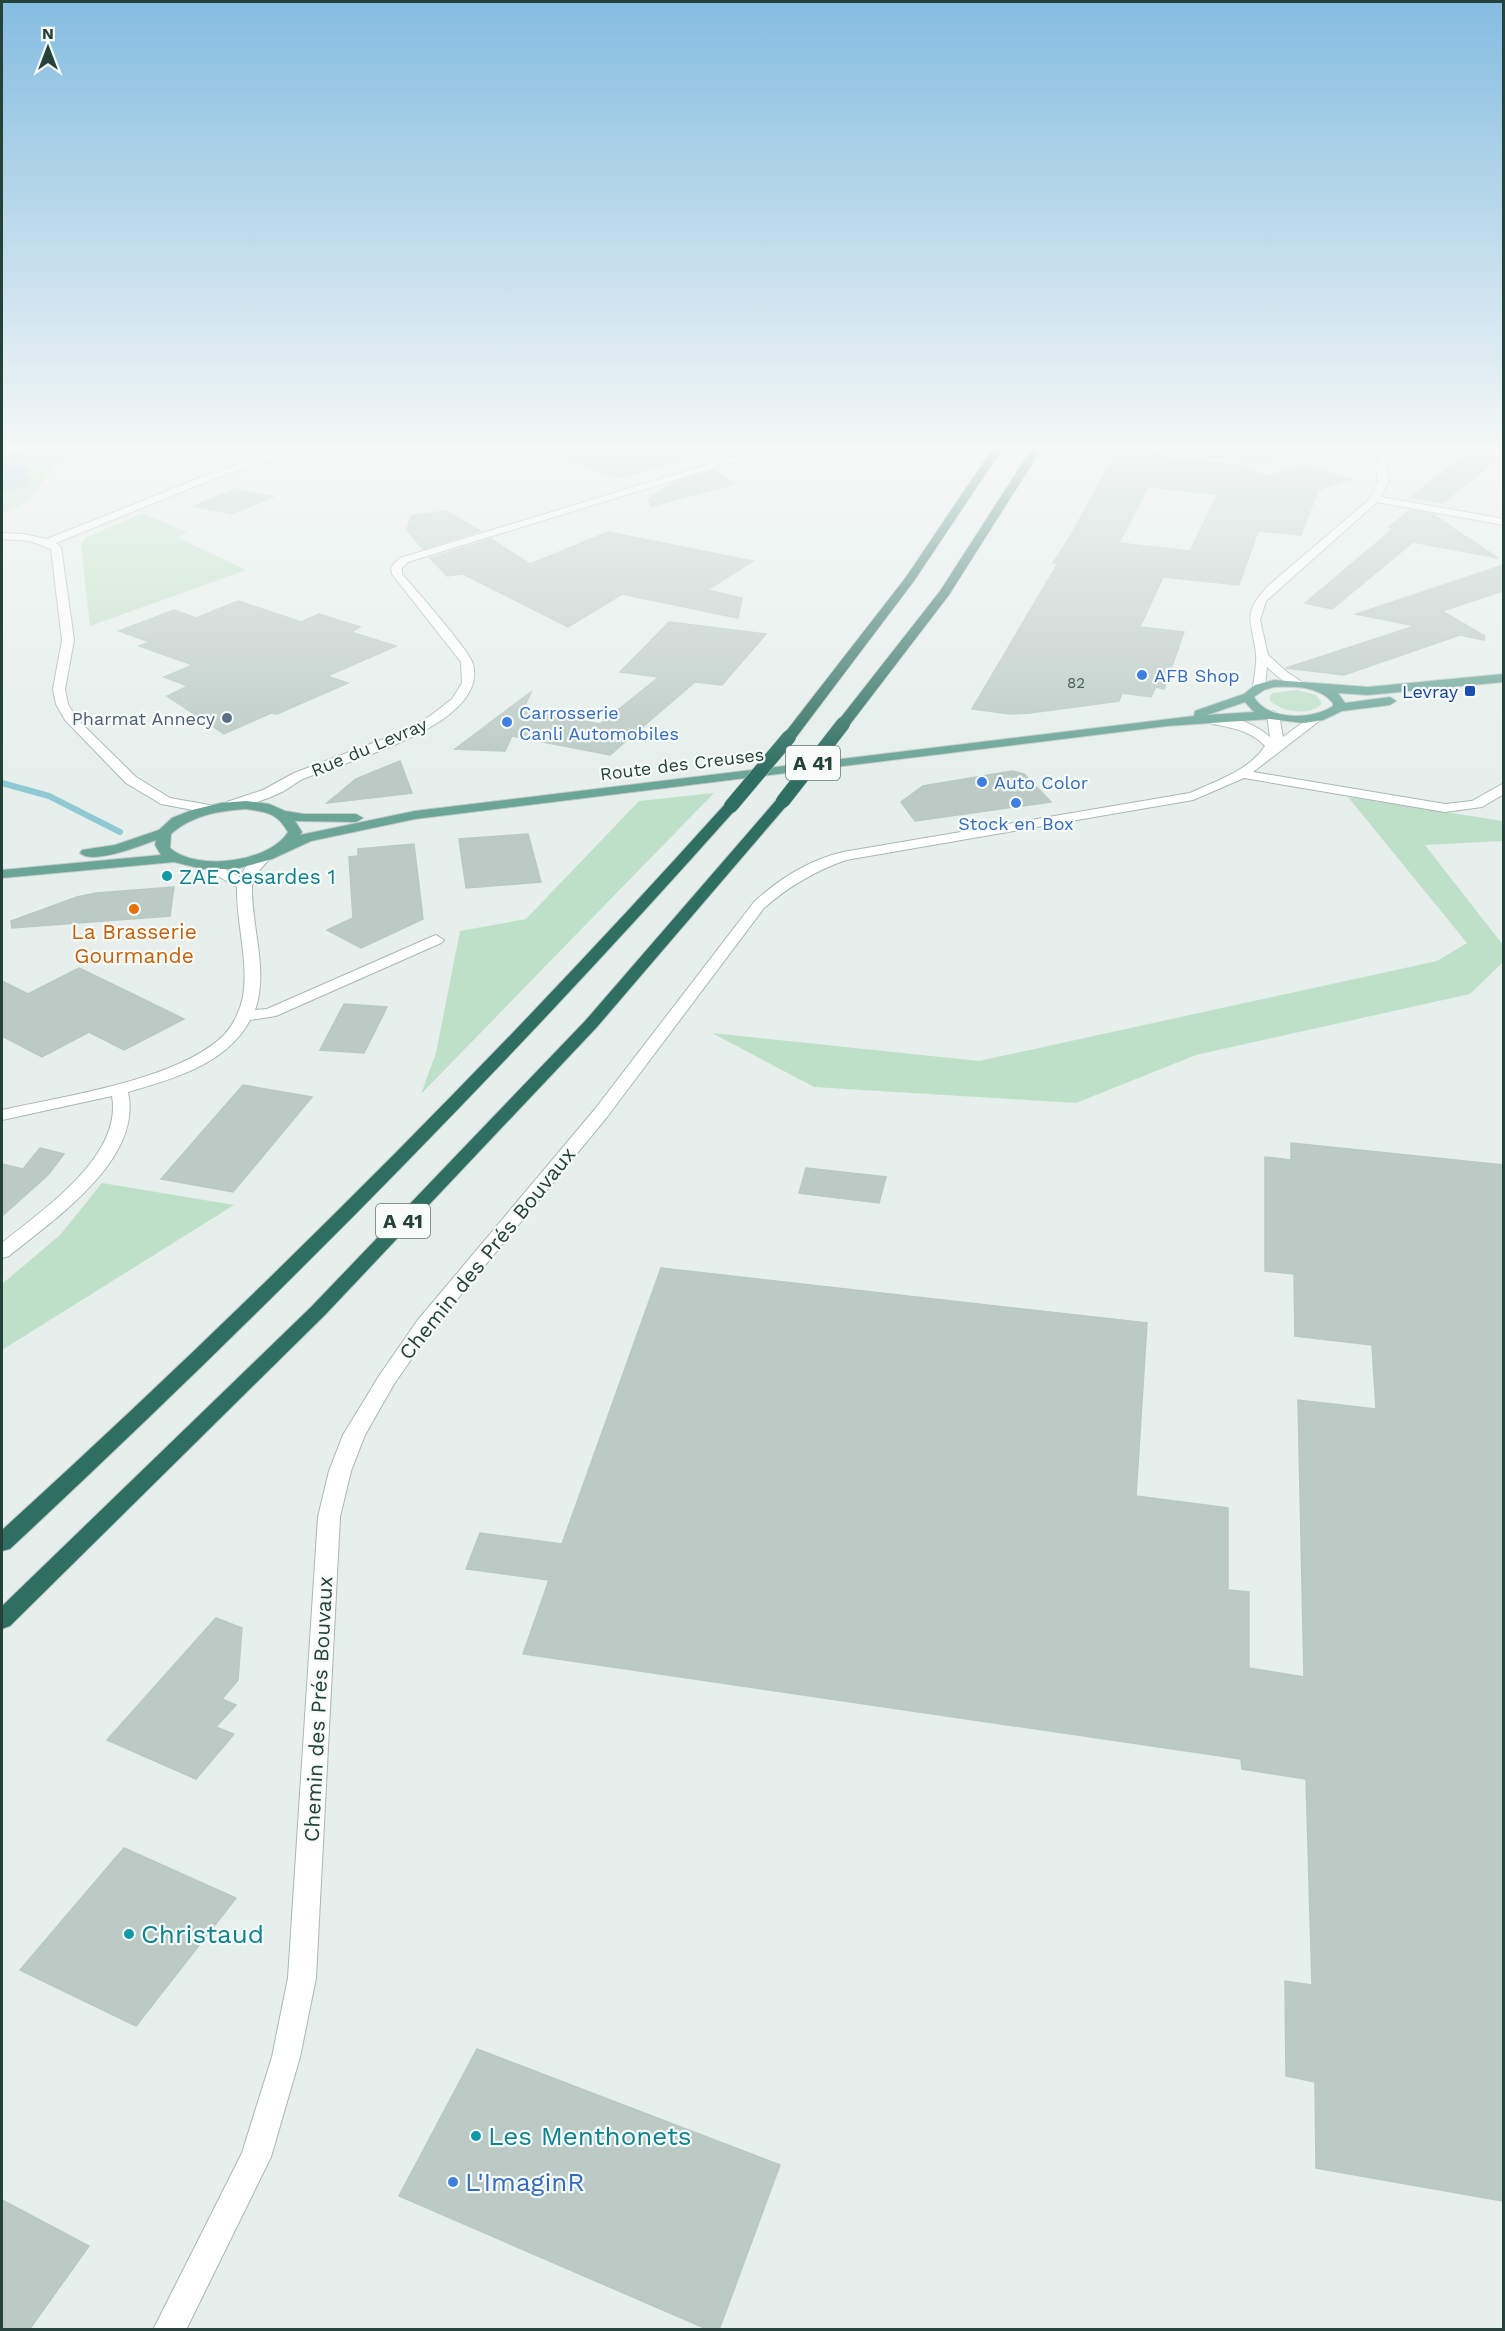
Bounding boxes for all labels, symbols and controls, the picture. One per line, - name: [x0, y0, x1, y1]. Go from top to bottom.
- north arrow: [18, 18, 78, 78]
- text: N: [42, 24, 54, 43]
- place label: AFB Shop: [1154, 665, 1240, 686]
- marker: AFB Shop: [1135, 668, 1149, 682]
- house number: 82: [1067, 674, 1085, 692]
- place label: Levray: [1402, 681, 1459, 702]
- marker: Levray: [1463, 684, 1477, 698]
- place label: Carrosserie Canli Automobiles: [519, 702, 679, 744]
- place label: Pharmat Annecy: [72, 708, 216, 729]
- marker: Pharmat Annecy: [220, 711, 234, 725]
- street label: Rue du Levray: [308, 713, 431, 781]
- marker: Carrosserie Canli Automobiles: [500, 715, 514, 729]
- street label: Route des Creuses: [599, 744, 765, 784]
- road number: A 41: [786, 746, 840, 780]
- place label: Auto Color: [994, 772, 1088, 793]
- marker: Auto Color: [975, 775, 989, 789]
- marker: Stock en Box: [1009, 796, 1023, 810]
- place label: Stock en Box: [958, 813, 1074, 834]
- place label: ZAE Cesardes 1: [179, 864, 336, 889]
- marker: ZAE Cesardes 1: [160, 869, 174, 883]
- marker: La Brasserie Gourmande: [127, 902, 141, 916]
- place label: La Brasserie Gourmande: [71, 919, 197, 968]
- street label: Chemin des Prés Bouvaux: [394, 1142, 580, 1364]
- road number: A 41: [376, 1204, 430, 1238]
- street label: Chemin des Prés Bouvaux: [299, 1575, 337, 1843]
- place label: Christaud: [141, 1919, 264, 1949]
- marker: Christaud: [122, 1927, 136, 1941]
- place label: Les Menthonets: [488, 2121, 692, 2151]
- marker: Les Menthonets: [469, 2129, 483, 2143]
- place label: L'ImaginR: [465, 2167, 585, 2197]
- marker: L'ImaginR: [446, 2175, 460, 2189]

